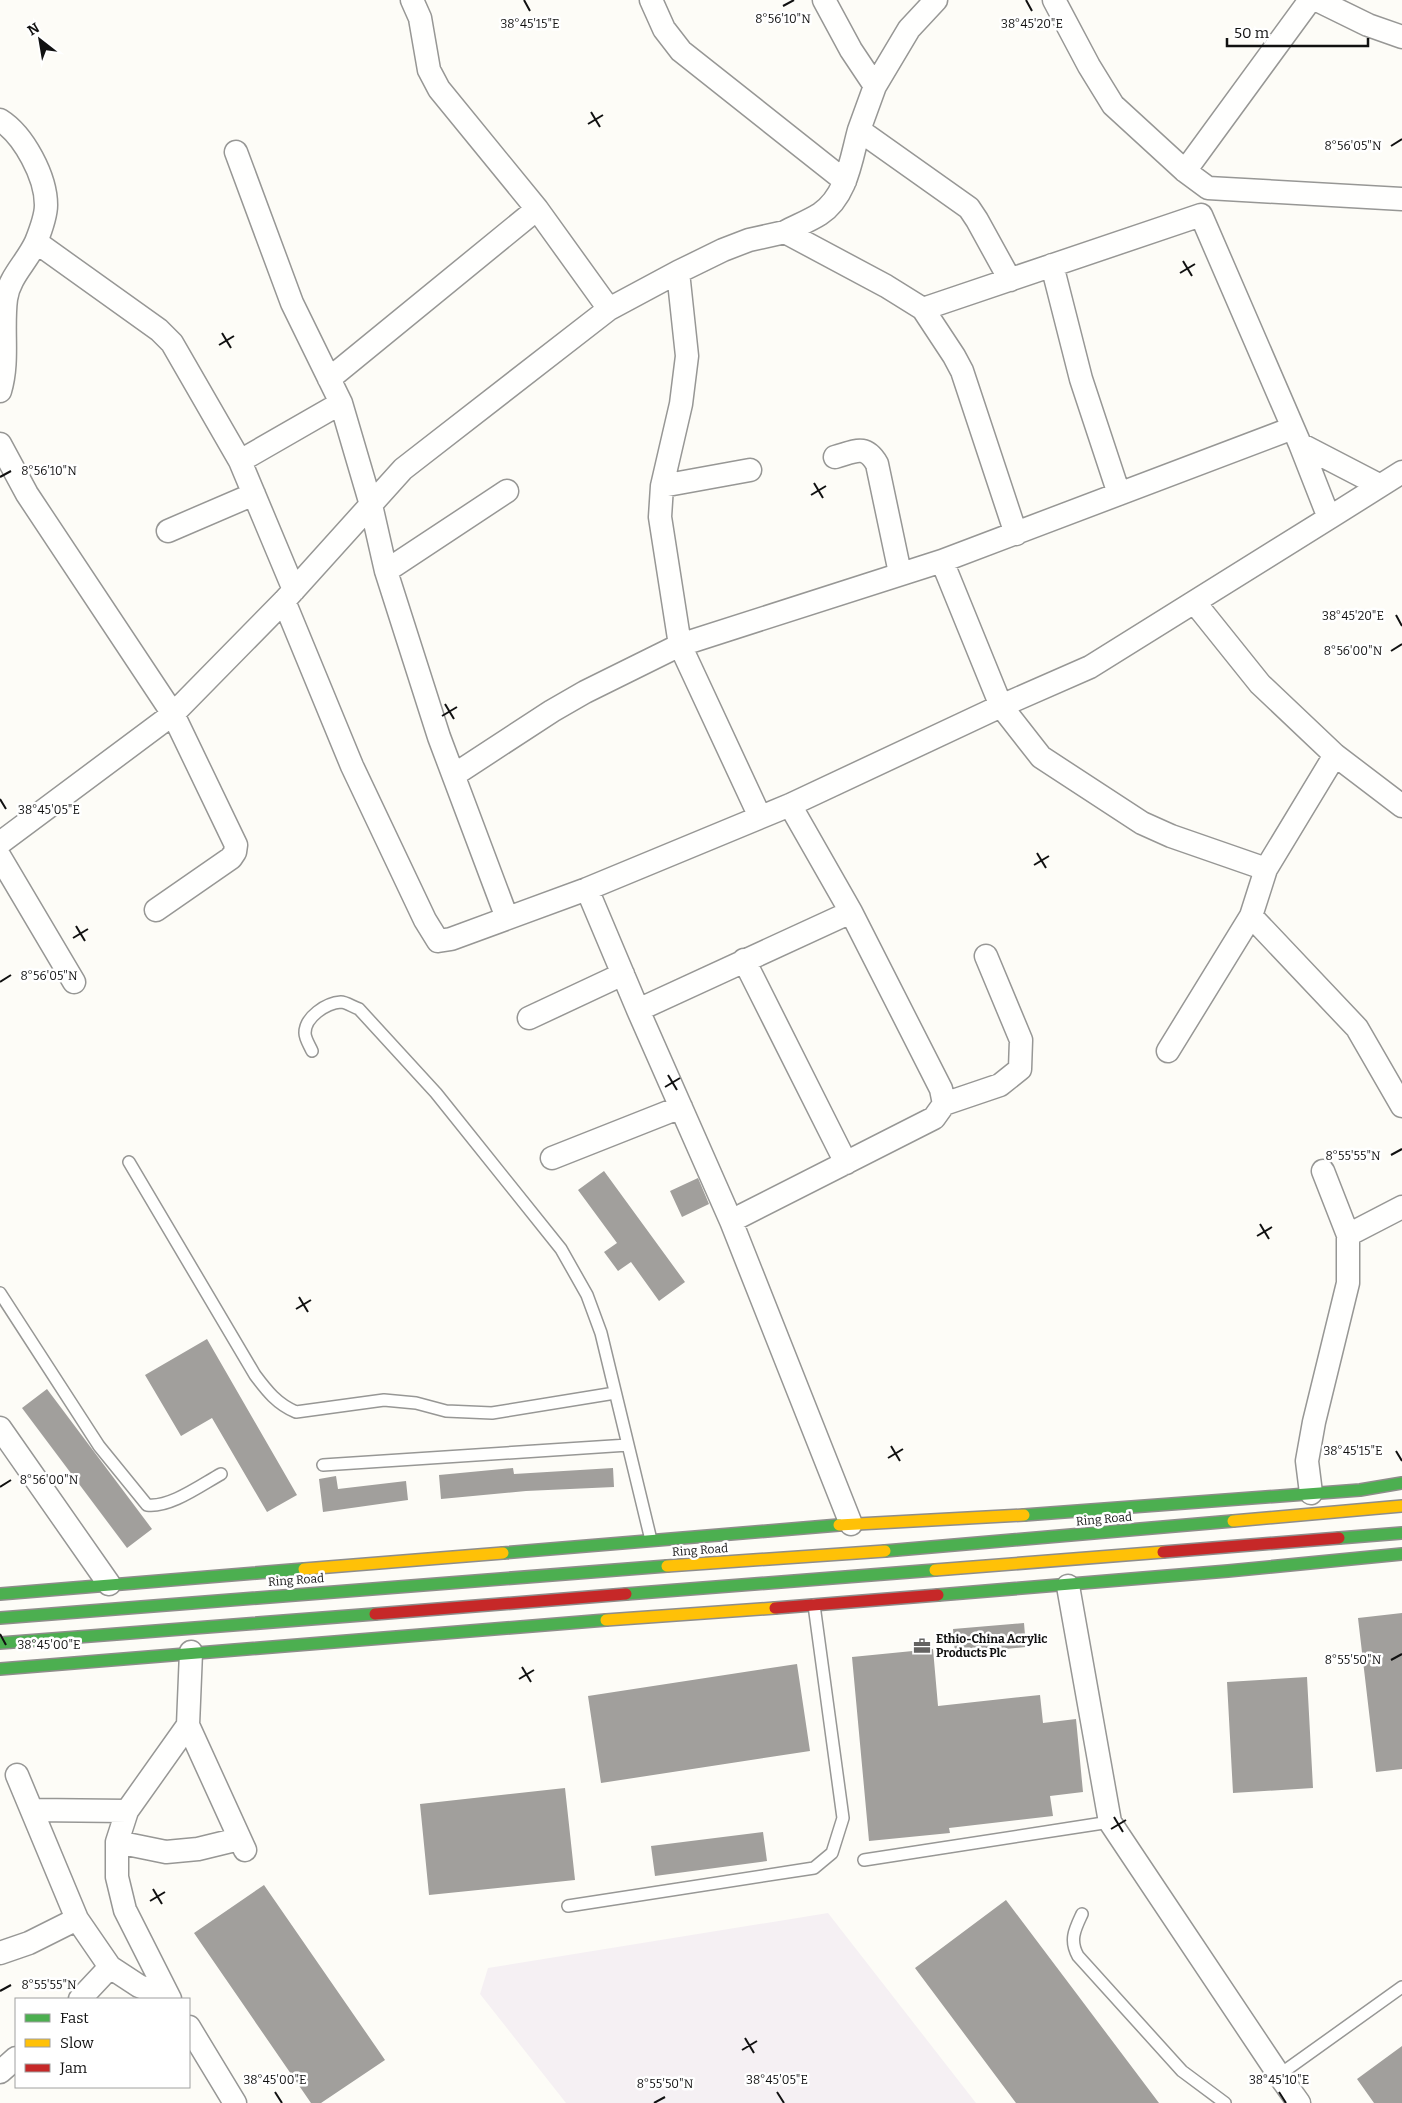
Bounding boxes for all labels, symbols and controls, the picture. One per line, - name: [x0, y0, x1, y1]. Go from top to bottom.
- text: 8°56'10"N: [755, 12, 811, 26]
- north arrow: [15, 15, 65, 65]
- scale bar: [1227, 15, 1368, 47]
- text: 38°45'15"E: [501, 17, 559, 31]
- text: 38°45'20"E: [1001, 17, 1063, 31]
- text: N: [25, 19, 43, 39]
- text: 50 m: [1234, 24, 1270, 42]
- text: 8°56'05"N: [1324, 139, 1382, 153]
- text: 8°56'10"N: [21, 464, 77, 478]
- text: 38°45'20"E: [1322, 609, 1384, 623]
- text: 8°56'00"N: [1324, 644, 1383, 658]
- text: 38°45'05"E: [18, 803, 80, 817]
- text: 8°56'05"N: [20, 969, 78, 983]
- text: 8°55'55"N: [1325, 1149, 1381, 1163]
- text: 38°45'15"E: [1324, 1444, 1382, 1458]
- text: 8°56'00"N: [20, 1473, 79, 1487]
- street label: Ring Road: [1075, 1510, 1133, 1528]
- street label: Ring Road: [671, 1541, 729, 1559]
- street label: Ring Road: [267, 1571, 325, 1589]
- place label: Ethio-China Acrylic Products Plc: [936, 1632, 1048, 1660]
- office icon: Ethio-China Acrylic Products Plc: [912, 1636, 932, 1656]
- text: 38°45'00"E: [17, 1638, 81, 1652]
- text: 8°55'50"N: [1325, 1653, 1382, 1667]
- text: 8°55'55"N: [21, 1978, 77, 1992]
- legend: [15, 1998, 190, 2088]
- text: Fast: [60, 2009, 89, 2027]
- text: Slow: [60, 2034, 95, 2052]
- text: Jam: [59, 2059, 88, 2077]
- text: 38°45'00"E: [243, 2073, 307, 2087]
- text: 38°45'05"E: [746, 2073, 808, 2087]
- text: 38°45'10"E: [1249, 2073, 1309, 2087]
- text: 8°55'50"N: [637, 2077, 694, 2091]

